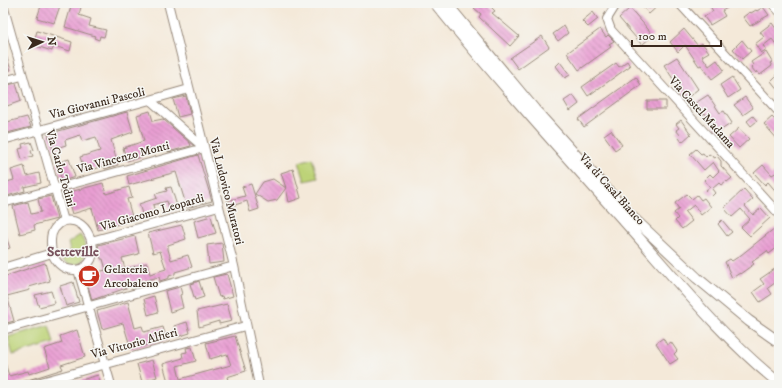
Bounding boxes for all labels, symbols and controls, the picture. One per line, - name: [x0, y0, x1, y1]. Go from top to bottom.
- north arrow: [22, 22, 62, 62]
- scale bar: [632, 22, 721, 48]
- text: 100 m: [638, 29, 667, 44]
- text: N: [44, 36, 58, 46]
- street label: Via Castel Madama: [665, 73, 738, 152]
- street label: Via Giovanni Pascoli: [47, 84, 146, 123]
- street label: Via Carlo Todini: [42, 127, 79, 209]
- street label: Via Ludovico Muratori: [206, 135, 247, 246]
- street label: Via Vincenzo Monti: [74, 138, 171, 177]
- street label: Via di Casal Bianco: [575, 150, 648, 228]
- street label: Via Giacomo Leopardi: [98, 190, 206, 235]
- district label: Setteville: [47, 243, 99, 261]
- place label: Gelateria Arcobaleno: [104, 262, 159, 291]
- cafe icon: Gelateria Arcobaleno: [76, 263, 102, 289]
- street label: Via Vittorio Alfieri: [88, 325, 179, 362]

